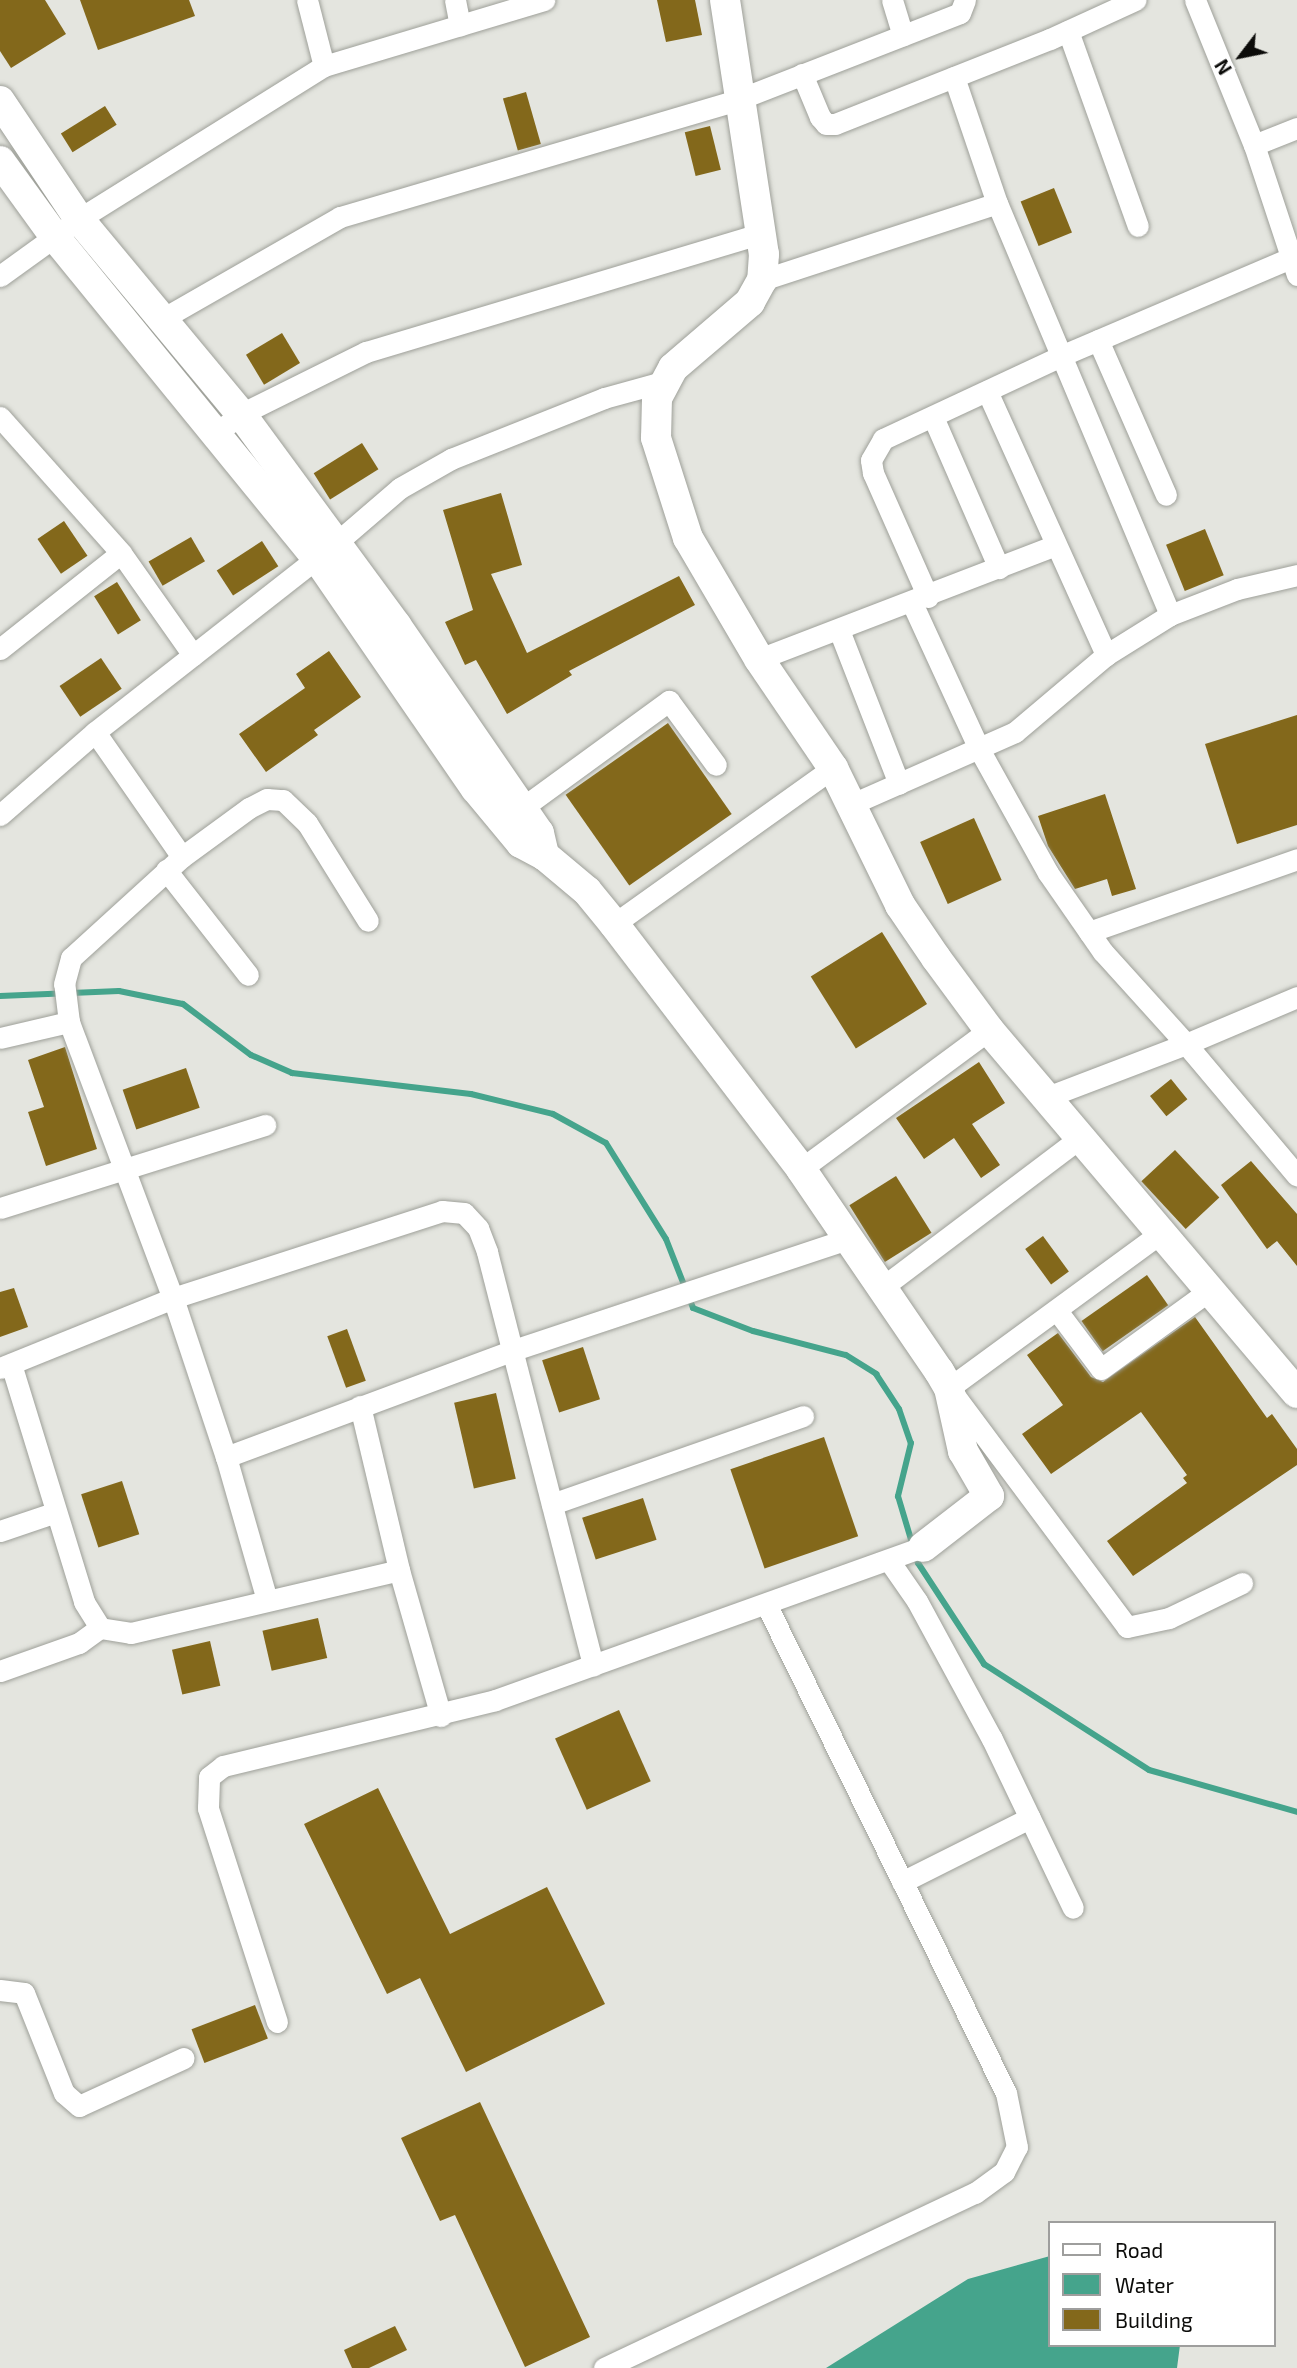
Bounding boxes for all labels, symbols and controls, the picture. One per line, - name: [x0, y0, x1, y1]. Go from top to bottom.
- north arrow: [1206, 21, 1276, 91]
- text: N: [1209, 55, 1236, 79]
- legend: [1048, 2221, 1276, 2347]
- text: Road: [1115, 2237, 1163, 2262]
- text: Water: [1115, 2272, 1174, 2297]
- text: Building: [1115, 2307, 1193, 2332]

